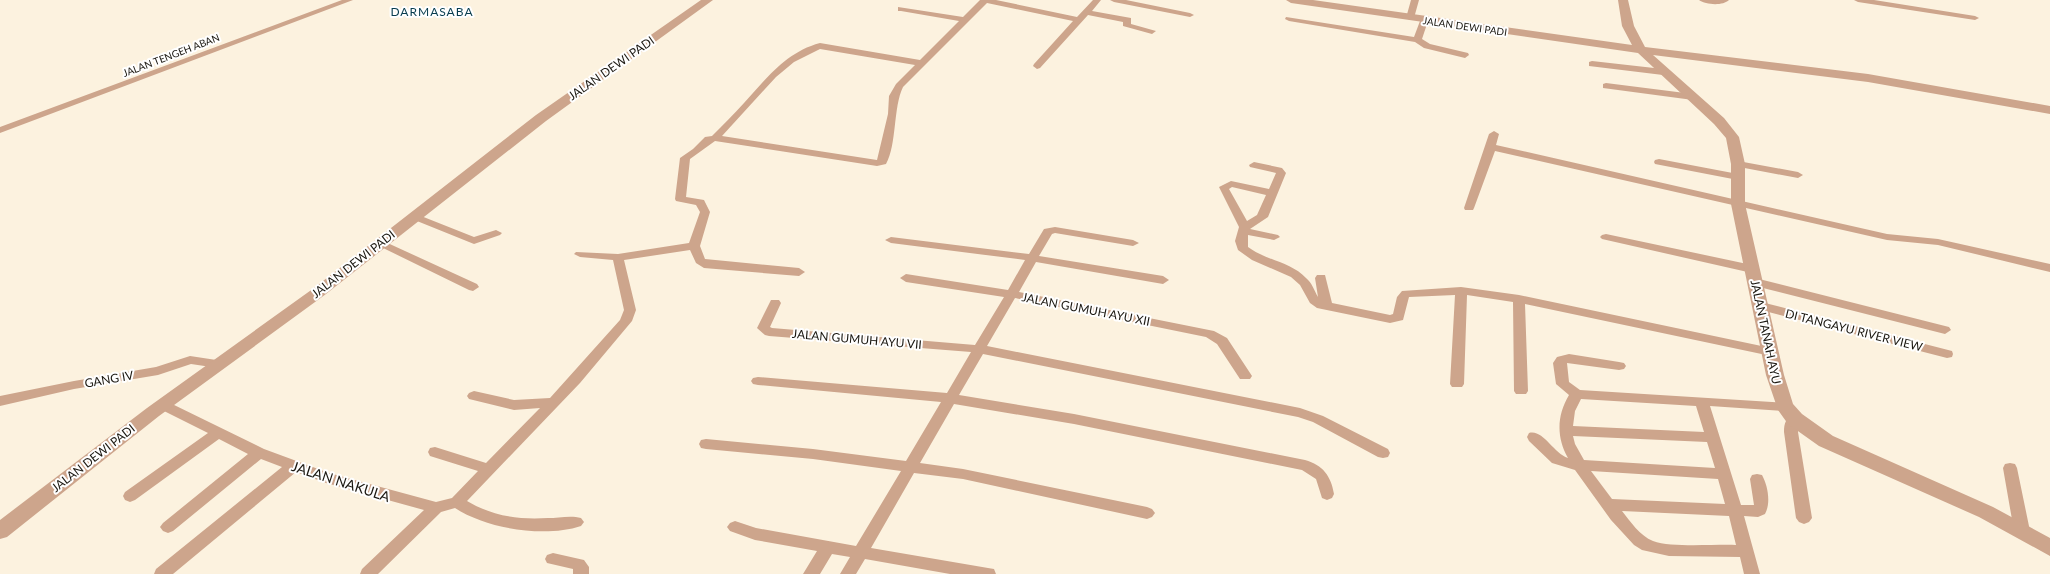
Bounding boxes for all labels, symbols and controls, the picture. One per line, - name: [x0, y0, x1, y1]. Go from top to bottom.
- district label: DARMASABA: [390, 4, 474, 19]
- street label: JALAN DEWI PADI: [1422, 14, 1508, 38]
- street label: JALAN TENGEH ABAN: [121, 31, 221, 79]
- street label: JALAN DEWI PADI: [565, 33, 657, 103]
- street label: JALAN DEWI PADI: [308, 227, 398, 301]
- street label: JALAN TANAH AYU: [1748, 278, 1784, 386]
- street label: JALAN GUMUH AYU XII: [1021, 289, 1151, 329]
- street label: DI TANGAYU RIVER VIEW: [1784, 306, 1925, 354]
- street label: JALAN GUMUH AYU VII: [792, 326, 922, 352]
- street label: GANG IV: [83, 367, 135, 391]
- street label: JALAN DEWI PADI: [48, 421, 138, 495]
- street label: JALAN NAKULA: [290, 457, 393, 505]

